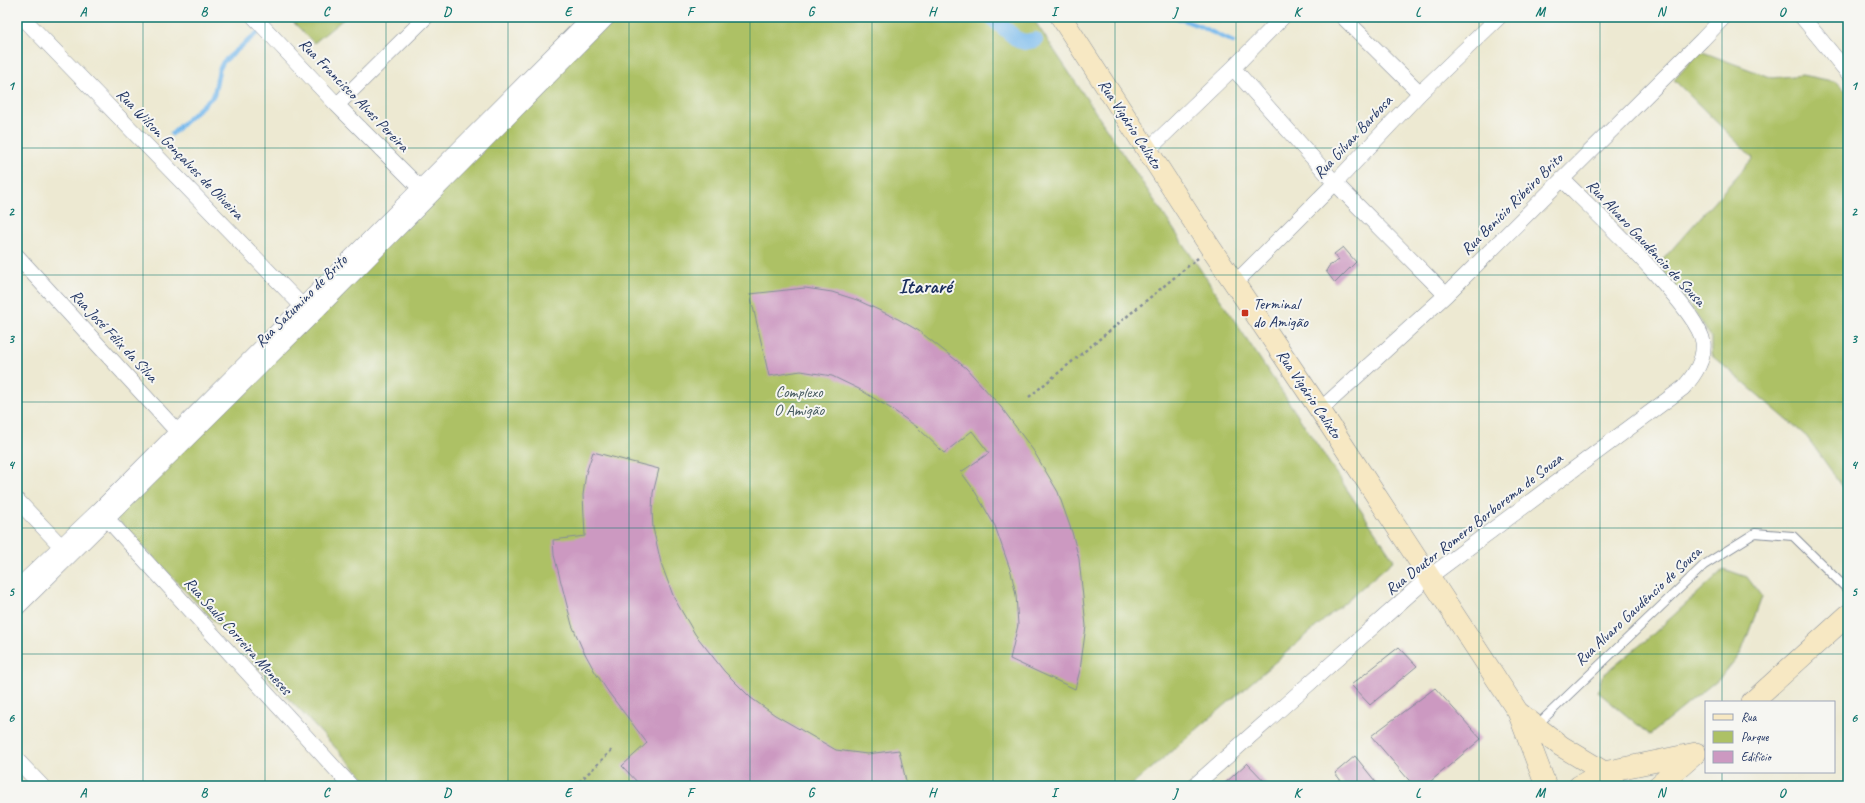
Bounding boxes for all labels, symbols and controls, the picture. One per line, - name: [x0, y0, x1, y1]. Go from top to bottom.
- text: A: [80, 4, 88, 20]
- text: B: [201, 4, 209, 20]
- text: C: [323, 4, 331, 20]
- text: D: [443, 4, 452, 20]
- text: E: [565, 4, 574, 20]
- text: F: [687, 4, 696, 20]
- text: G: [808, 4, 816, 20]
- text: H: [928, 4, 938, 20]
- text: I: [1051, 4, 1060, 20]
- text: J: [1172, 4, 1179, 20]
- text: K: [1294, 4, 1304, 20]
- text: L: [1415, 4, 1422, 20]
- text: M: [1535, 4, 1546, 20]
- text: N: [1657, 4, 1668, 20]
- text: O: [1779, 4, 1788, 20]
- street label: Rua Francisco Alves Pereira: [295, 34, 414, 157]
- street label: Rua Vigário Calixto: [1094, 76, 1168, 174]
- text: 1: [8, 78, 16, 94]
- text: 1: [1851, 78, 1859, 94]
- street label: Rua Wilson Gonçalves de Oliveira: [112, 84, 249, 225]
- street label: Rua Gilvan Barbosa: [1309, 90, 1397, 183]
- street label: Rua Benício Ribeiro Brito: [1457, 147, 1569, 259]
- street label: Rua Alvaro Gaudêncio de Sousa: [1582, 176, 1711, 311]
- text: 2: [8, 204, 15, 220]
- text: 2: [1851, 204, 1858, 220]
- street label: Rua Satumino de Brito: [251, 250, 352, 351]
- district label: Itararé: [898, 274, 955, 299]
- street label: Rua José Félix da Silva: [66, 286, 163, 387]
- place label: Terminal do Amigão: [1253, 294, 1309, 332]
- marker: Terminal do Amigão: [1240, 308, 1250, 318]
- text: 3: [8, 331, 15, 347]
- text: 3: [1851, 331, 1858, 347]
- street label: Rua Vigário Calixto: [1272, 346, 1347, 444]
- park label: Complexo O Amigão: [774, 382, 825, 420]
- street label: Rua Doutor Romero Borborema de Souza: [1381, 448, 1567, 599]
- text: 4: [8, 457, 16, 473]
- text: 4: [1851, 457, 1859, 473]
- street label: Rua Alvaro Gaudêncio de Sousa: [1571, 541, 1706, 670]
- street label: Rua Saulo Correira Meneses: [180, 573, 297, 700]
- text: 5: [8, 584, 15, 600]
- text: 5: [1851, 584, 1858, 600]
- legend: [1705, 701, 1835, 773]
- text: Rua: [1741, 709, 1758, 725]
- text: 6: [8, 710, 15, 726]
- text: 6: [1851, 710, 1858, 726]
- text: Parque: [1741, 729, 1770, 745]
- text: Edifício: [1741, 749, 1773, 765]
- text: A: [80, 785, 88, 801]
- text: B: [201, 785, 209, 801]
- text: C: [323, 785, 331, 801]
- text: D: [443, 785, 452, 801]
- text: E: [565, 785, 574, 801]
- text: F: [687, 785, 696, 801]
- text: G: [808, 785, 816, 801]
- text: H: [928, 785, 938, 801]
- text: I: [1051, 785, 1060, 801]
- text: J: [1172, 785, 1179, 801]
- text: K: [1294, 785, 1304, 801]
- text: L: [1415, 785, 1422, 801]
- text: M: [1535, 785, 1546, 801]
- text: N: [1657, 785, 1668, 801]
- text: O: [1779, 785, 1788, 801]

